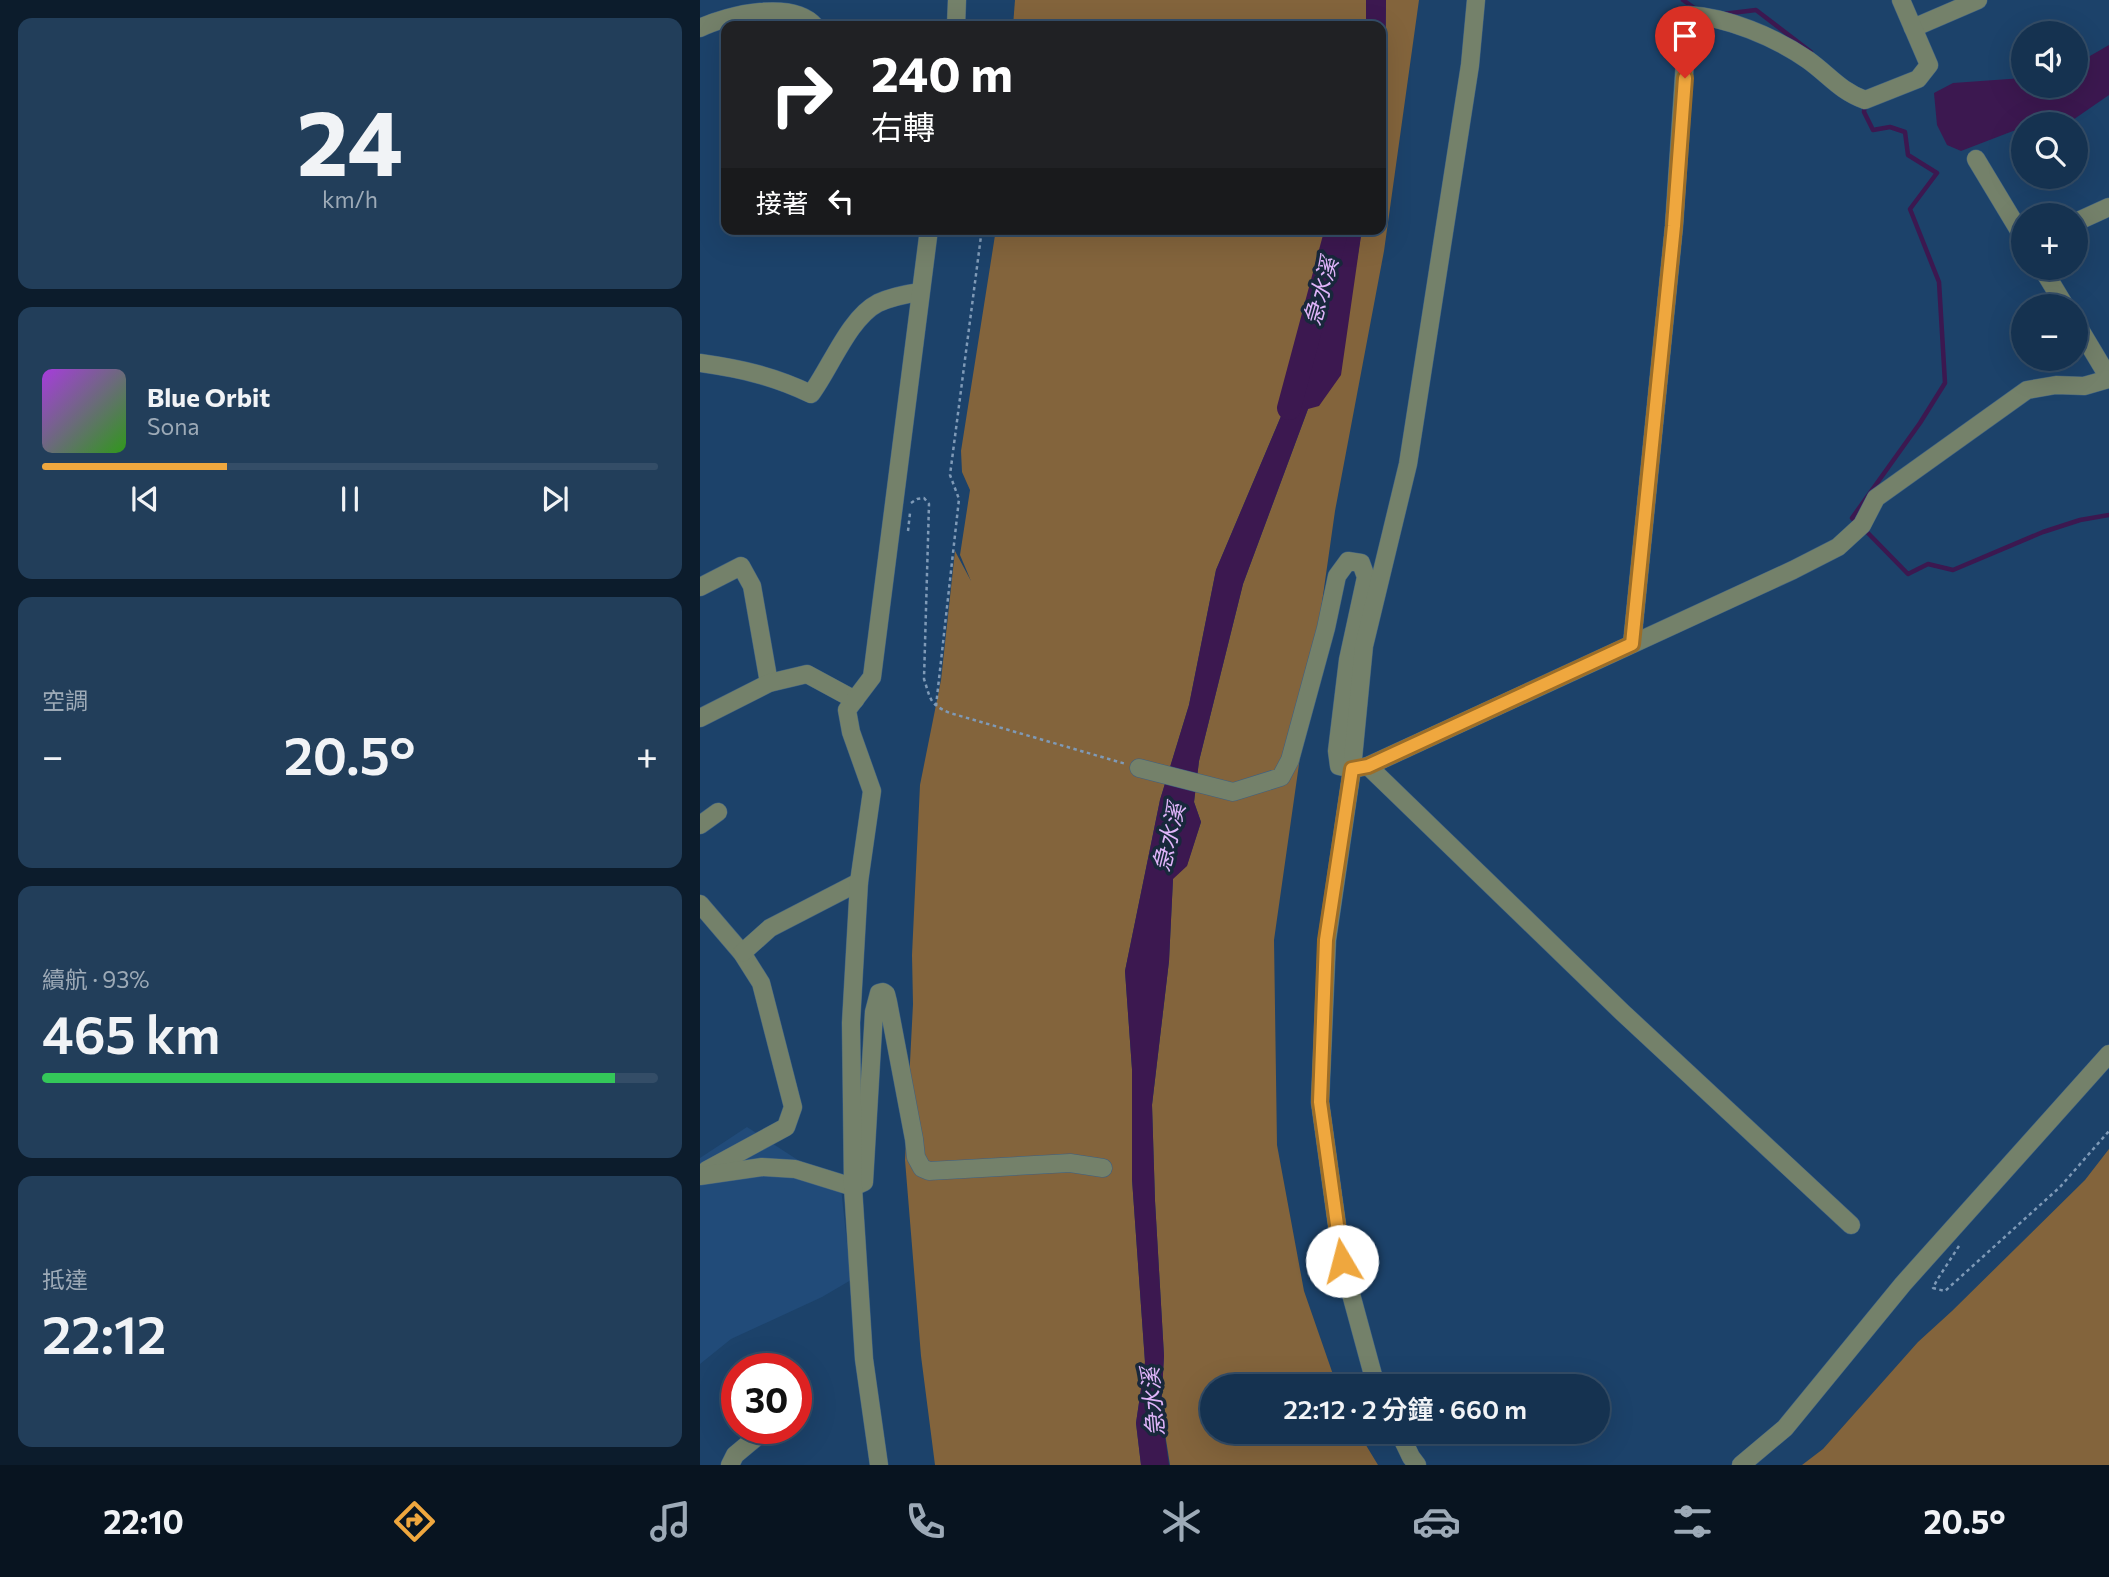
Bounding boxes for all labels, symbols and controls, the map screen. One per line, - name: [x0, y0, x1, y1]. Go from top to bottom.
- pin: [1655, 6, 1715, 78]
- icon: arrive: [1666, 17, 1704, 55]
- map controls: [2011, 21, 2088, 371]
- button: sound: [2011, 21, 2088, 98]
- text: 240 m: [871, 42, 1013, 102]
- icon: right: [756, 49, 847, 140]
- text: 24: [297, 83, 403, 195]
- text: 右轉: [871, 106, 935, 146]
- button: search: [2011, 112, 2088, 189]
- icon: left: [822, 182, 860, 220]
- text: km/h: [322, 185, 378, 213]
- text: 接著: [756, 187, 808, 218]
- button: +: [2011, 203, 2088, 280]
- water label: 急水溪: [1297, 251, 1344, 328]
- button: −: [2011, 294, 2088, 371]
- text: Blue Orbit: [147, 381, 270, 412]
- text: Sona: [147, 412, 199, 440]
- icon: previous: [126, 480, 164, 518]
- icon: pause: [331, 480, 369, 518]
- icon: next: [536, 480, 574, 518]
- text: 空調: [42, 686, 88, 714]
- text: 20.5°: [284, 722, 415, 786]
- text: −: [42, 731, 64, 778]
- text: +: [636, 731, 658, 778]
- water label: 急水溪: [1146, 797, 1191, 874]
- text: 續航 · 93%: [42, 965, 150, 993]
- text: 465 km: [42, 1001, 220, 1065]
- position arrow: [1305, 1224, 1379, 1298]
- text: 抵達: [42, 1265, 88, 1293]
- text: 22:12: [42, 1301, 166, 1365]
- speed limit sign: 30: [721, 1353, 812, 1444]
- water label: 急水溪: [1135, 1363, 1169, 1438]
- text: 22:12 · 2 分鐘 · 660 m: [1283, 1393, 1527, 1424]
- icon: directions: [390, 1497, 439, 1546]
- icon: music: [646, 1497, 695, 1546]
- icon: phone: [901, 1497, 950, 1546]
- icon: climate: [1157, 1497, 1206, 1546]
- icon: car: [1412, 1497, 1461, 1546]
- icon: filters: [1668, 1497, 1717, 1546]
- text: 22:10: [103, 1501, 184, 1541]
- text: 20.5°: [1923, 1501, 2006, 1541]

